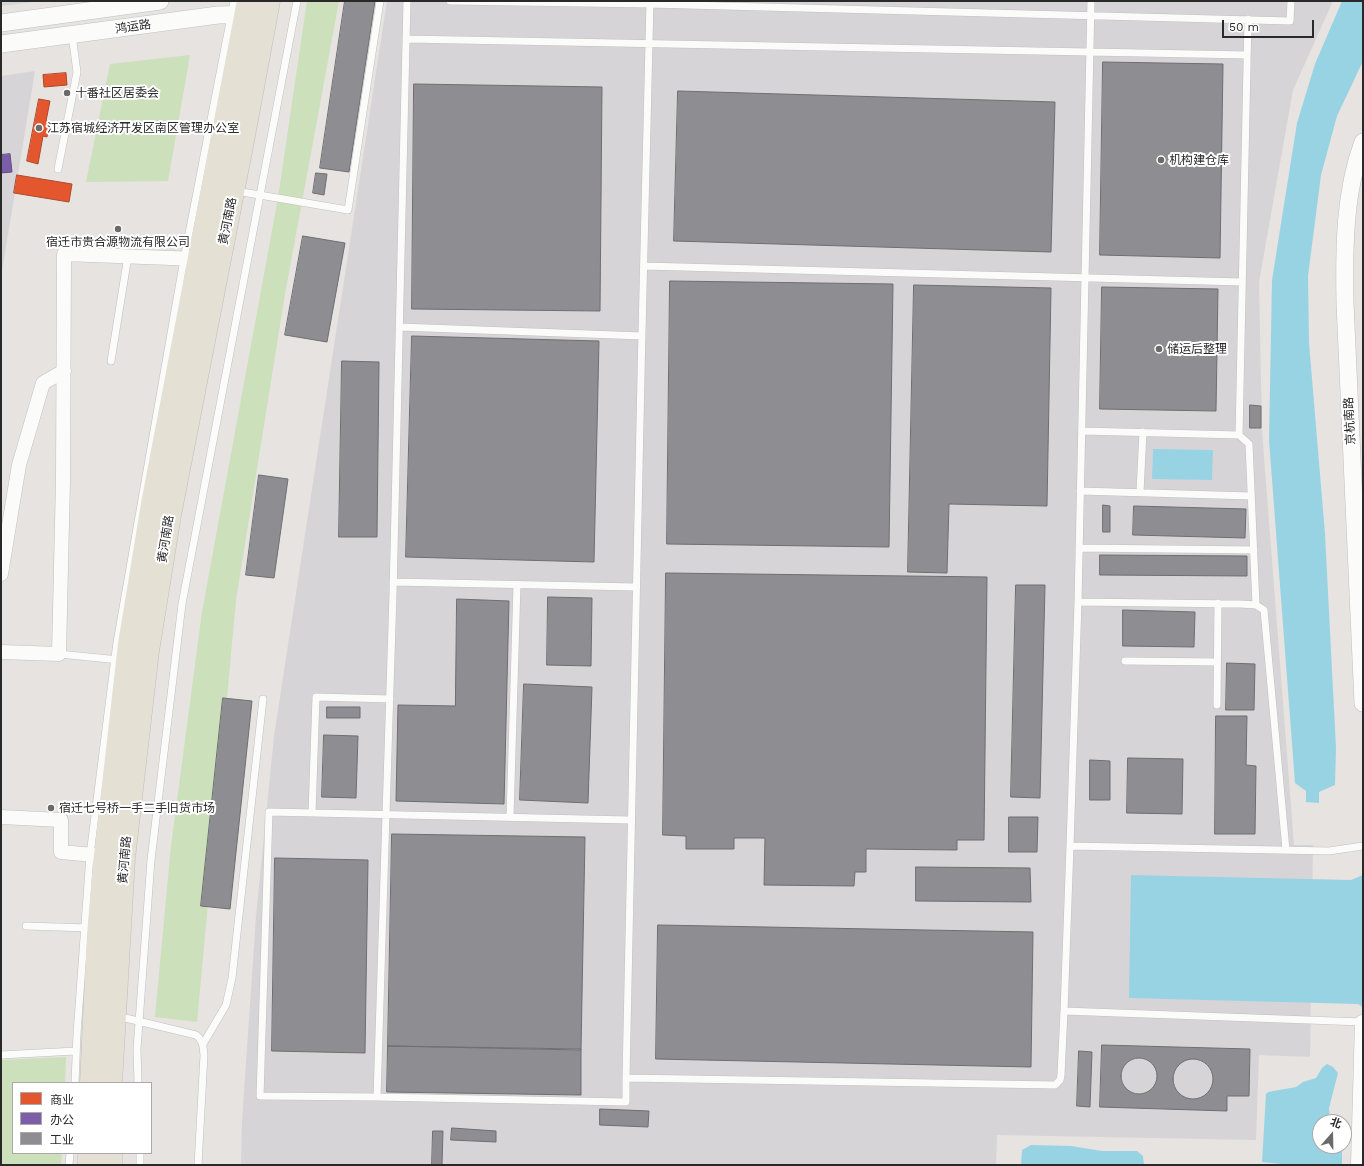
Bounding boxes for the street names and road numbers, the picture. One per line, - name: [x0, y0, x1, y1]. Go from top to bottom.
- street label: 鸿运路: [114, 17, 152, 37]
- street label: 黄河南路: [216, 196, 240, 246]
- street label: 京杭南路: [1342, 397, 1358, 445]
- street label: 黄河南路: [155, 514, 177, 564]
- street label: 黄河南路: [116, 835, 134, 885]

